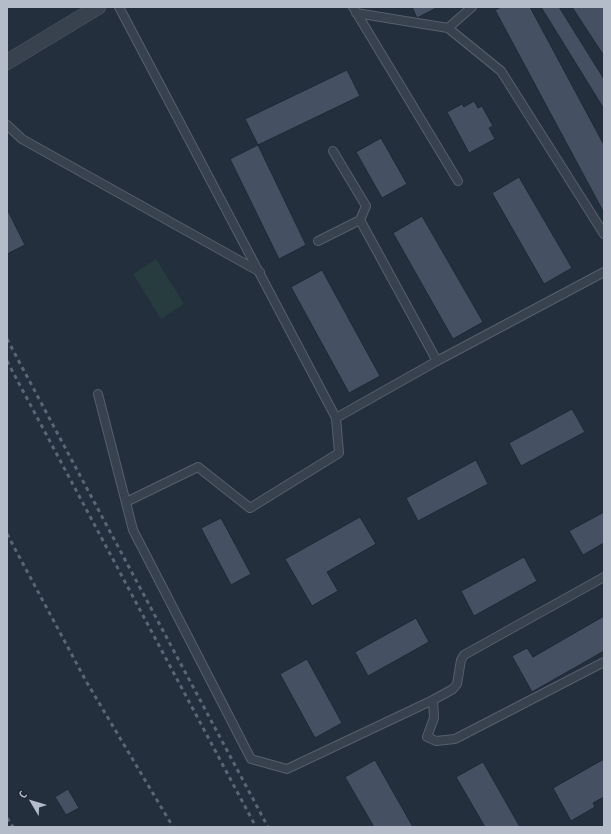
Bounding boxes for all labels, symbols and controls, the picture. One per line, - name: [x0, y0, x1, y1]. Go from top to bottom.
- north arrow: [12, 782, 52, 822]
- text: С: [15, 788, 30, 801]

